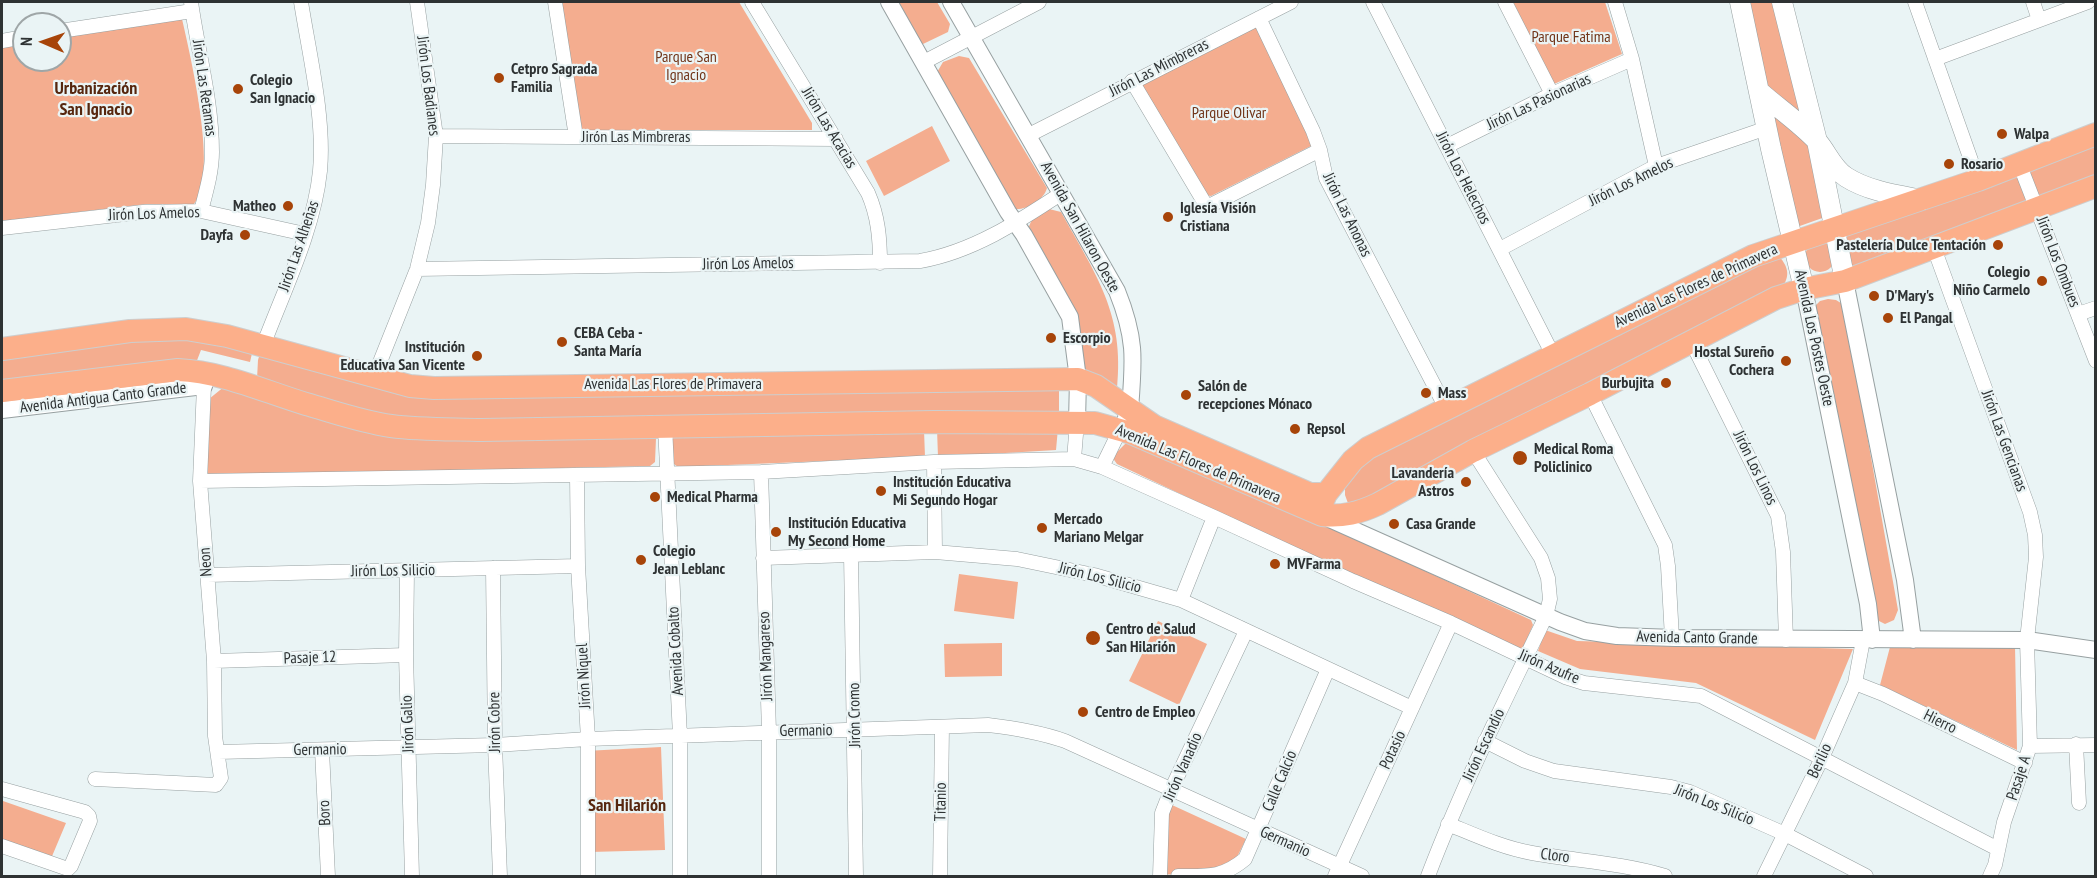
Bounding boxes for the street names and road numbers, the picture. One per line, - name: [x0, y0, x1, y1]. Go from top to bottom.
- street label: Jirón Los Badianes: [412, 35, 444, 137]
- street label: Jirón Las Mimbreras: [1106, 35, 1212, 101]
- street label: Jirón Las Retamas: [188, 38, 220, 138]
- street label: Jirón Las Pasionarias: [1484, 69, 1594, 135]
- street label: Jirón Las Acacias: [797, 84, 861, 172]
- street label: Jirón Las Mimbreras: [582, 127, 690, 147]
- street label: Jirón Los Helechos: [1431, 129, 1495, 227]
- street label: Jirón Los Amelos: [1586, 153, 1676, 211]
- street label: Avenida San Hilaron Oeste: [1036, 158, 1124, 296]
- street label: Jirón Las Anonas: [1318, 170, 1376, 260]
- street label: Jirón Las Alheñas: [275, 198, 323, 294]
- street label: Jirón Los Amelos: [108, 203, 200, 225]
- street label: Jirón Los Ombues: [2032, 214, 2084, 310]
- street label: Avenida Las Flores de Primavera: [1611, 240, 1781, 332]
- street label: Jirón Los Amelos: [702, 254, 794, 274]
- street label: Avenida Los Postes Oeste: [1790, 268, 1838, 408]
- street label: Avenida Las Flores de Primavera: [584, 374, 762, 394]
- street label: Avenida Antigua Canto Grande: [19, 378, 187, 418]
- street label: Jirón Las Gencianas: [1977, 388, 2031, 494]
- street label: Avenida Las Flores de Primavera: [1112, 420, 1284, 508]
- street label: Jirón Los Linos: [1729, 428, 1781, 508]
- street label: Neon: [195, 547, 217, 577]
- street label: Jirón Los Silicio: [1057, 558, 1143, 598]
- street label: Jirón Los Silicio: [351, 561, 435, 581]
- street label: Avenida Cobalto: [664, 606, 688, 696]
- street label: Jirón Mangareso: [755, 611, 777, 701]
- street label: Avenida Canto Grande: [1636, 627, 1758, 649]
- street label: Jirón Niquel: [573, 643, 595, 709]
- street label: Jirón Azufre: [1516, 646, 1582, 688]
- street label: Pasaje 12: [283, 647, 337, 669]
- street label: Jirón Cromo: [845, 682, 865, 748]
- street label: Jirón Cobre: [485, 691, 505, 753]
- street label: Jirón Galio: [397, 695, 419, 753]
- street label: Jirón Escandio: [1459, 706, 1509, 784]
- street label: Hierro: [1920, 706, 1960, 738]
- street label: Germanio: [779, 721, 833, 741]
- street label: Potasio: [1376, 728, 1410, 772]
- street label: Jirón Vanadio: [1159, 730, 1207, 804]
- street label: Germanio: [293, 740, 347, 760]
- street label: Berilio: [1804, 741, 1836, 781]
- street label: Calle Calcio: [1259, 748, 1301, 814]
- street label: Pasaje A: [2003, 753, 2035, 803]
- street label: Jirón Los Silicio: [1671, 780, 1757, 830]
- street label: Titanio: [931, 782, 951, 822]
- street label: Boro: [315, 800, 335, 826]
- street label: Germanio: [1257, 822, 1313, 862]
- street label: Cloro: [1539, 845, 1571, 867]

